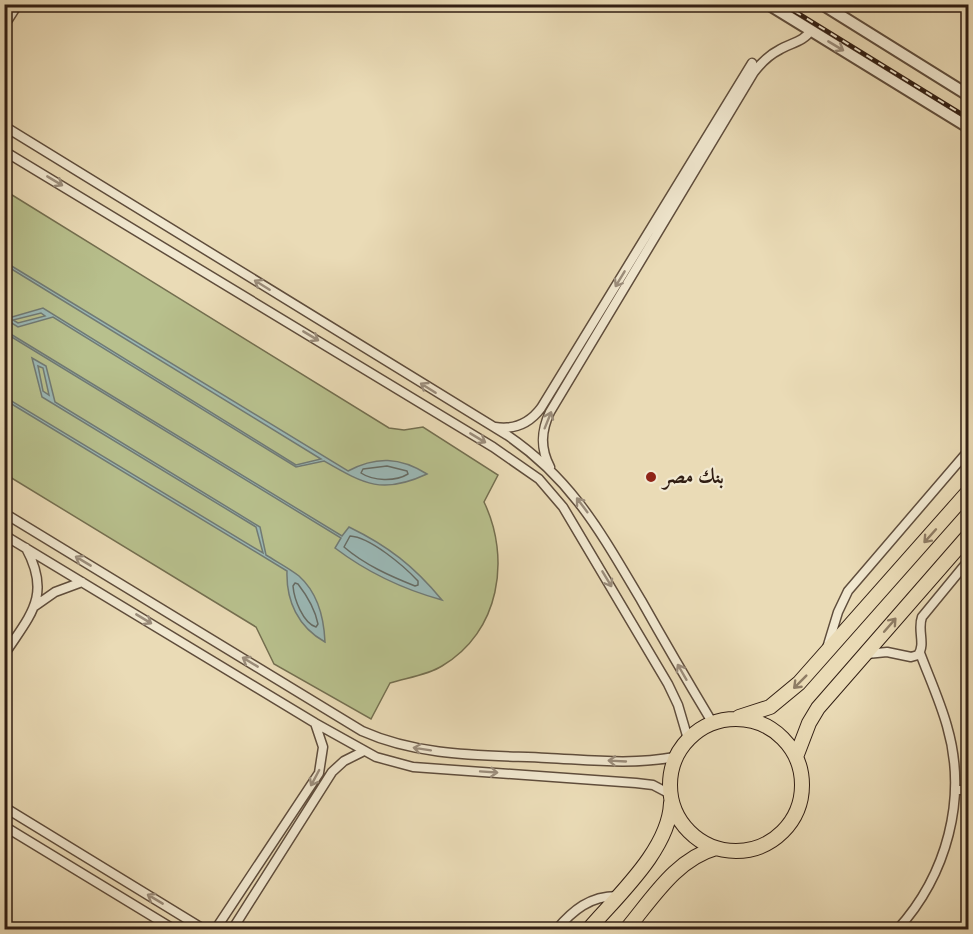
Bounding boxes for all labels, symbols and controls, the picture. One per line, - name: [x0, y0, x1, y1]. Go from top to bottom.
- one-way arrow: [827, 40, 844, 52]
- one-way arrow: [46, 175, 63, 187]
- one-way arrow: [613, 270, 625, 287]
- one-way arrow: [254, 279, 271, 291]
- one-way arrow: [302, 331, 319, 343]
- one-way arrow: [420, 381, 437, 393]
- one-way arrow: [543, 412, 554, 430]
- one-way arrow: [469, 432, 486, 444]
- place label: بنك مصر: [660, 464, 724, 490]
- marker: بنك مصر: [644, 470, 658, 484]
- one-way arrow: [575, 498, 588, 514]
- one-way arrow: [923, 528, 937, 543]
- one-way arrow: [75, 554, 92, 566]
- one-way arrow: [601, 570, 613, 587]
- one-way arrow: [135, 614, 152, 626]
- one-way arrow: [883, 618, 897, 633]
- one-way arrow: [242, 656, 259, 668]
- one-way arrow: [676, 664, 688, 681]
- one-way arrow: [793, 674, 807, 689]
- one-way arrow: [413, 744, 433, 755]
- one-way arrow: [607, 756, 627, 767]
- one-way arrow: [479, 767, 498, 778]
- one-way arrow: [309, 769, 320, 787]
- one-way arrow: [147, 892, 164, 904]

